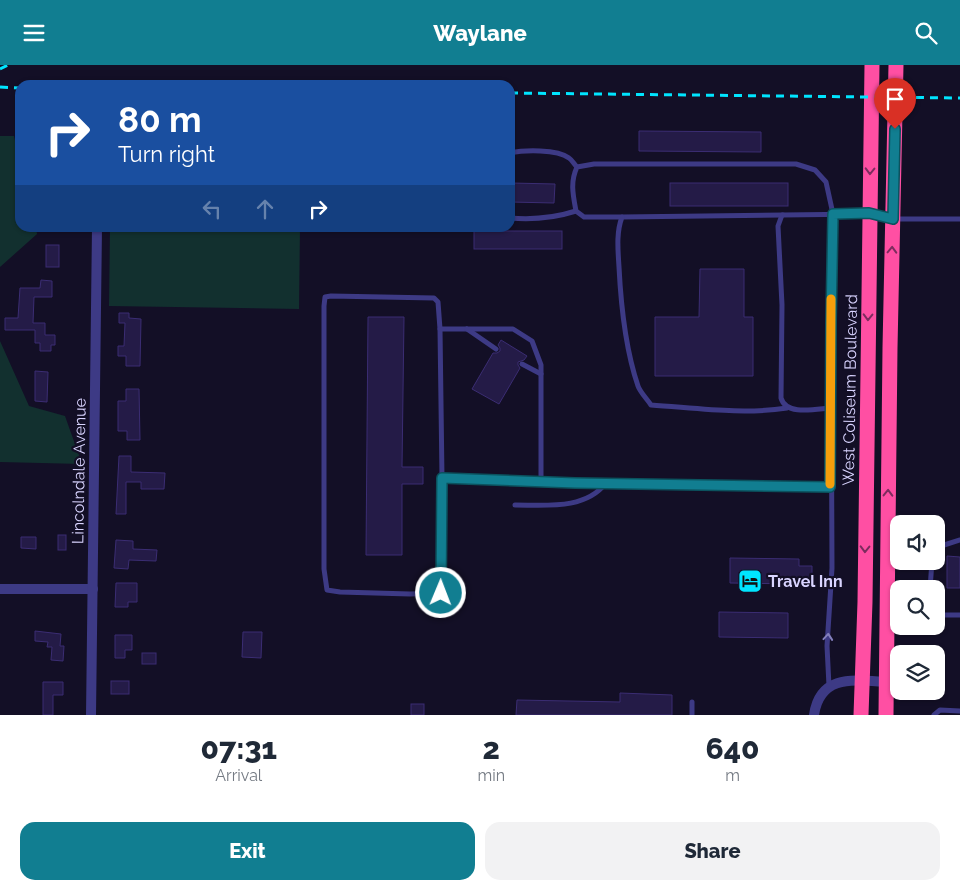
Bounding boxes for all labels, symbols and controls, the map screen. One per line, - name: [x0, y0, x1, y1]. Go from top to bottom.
- icon: menu: [20, 19, 48, 47]
- icon: search: [912, 19, 940, 47]
- text: Waylane: [433, 20, 527, 46]
- pin: [874, 78, 916, 129]
- icon: arrive: [881, 85, 909, 113]
- text: 80 m: [118, 99, 202, 140]
- icon: right: [35, 100, 100, 165]
- text: Turn right: [118, 141, 215, 167]
- one-way arrow: [865, 168, 875, 175]
- icon: left: [198, 195, 226, 223]
- icon: ahead: [251, 195, 279, 223]
- icon: right: [304, 195, 332, 223]
- one-way arrow: [887, 246, 898, 254]
- street label: West Coliseum Boulevard: [839, 294, 861, 486]
- one-way arrow: [863, 313, 873, 321]
- street label: Lincolndale Avenue: [68, 398, 90, 544]
- one-way arrow: [883, 489, 893, 496]
- map controls: [890, 515, 945, 700]
- button: sound: [890, 515, 945, 570]
- one-way arrow: [860, 545, 871, 553]
- position arrow: [414, 566, 466, 618]
- hotel icon: Travel Inn: [737, 568, 763, 594]
- place label: Travel Inn: [768, 572, 843, 591]
- button: search: [890, 580, 945, 635]
- one-way arrow: [822, 633, 833, 641]
- button: layers: [890, 645, 945, 700]
- text: 07:31: [200, 731, 277, 766]
- text: 2: [483, 731, 500, 766]
- text: 640: [706, 731, 760, 766]
- text: Arrival: [215, 766, 262, 785]
- text: min: [478, 766, 505, 785]
- text: m: [725, 766, 740, 785]
- button: Exit: [20, 822, 475, 880]
- button: Share: [485, 822, 940, 880]

